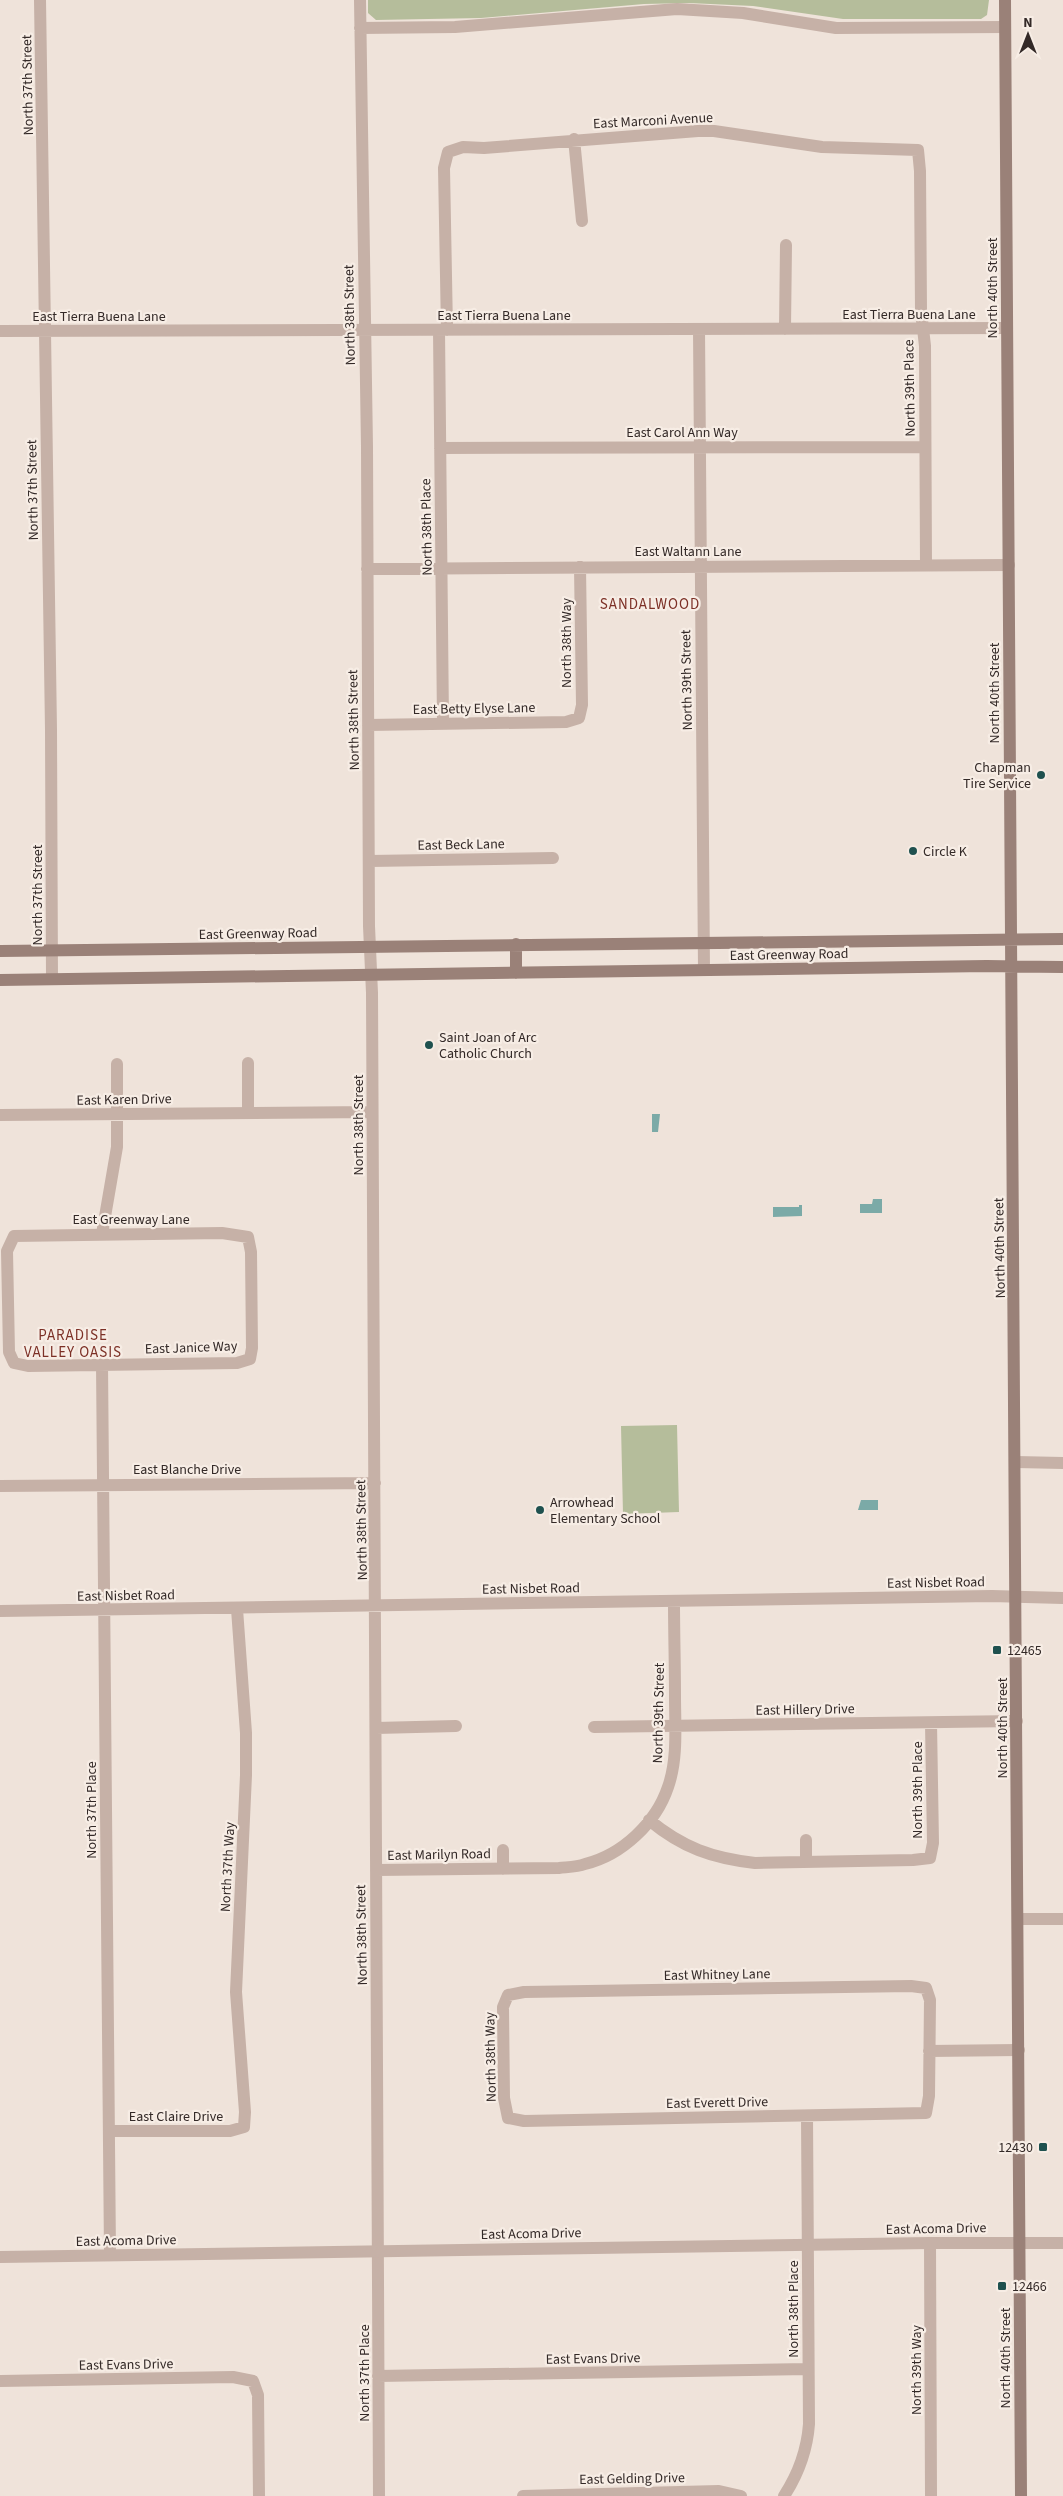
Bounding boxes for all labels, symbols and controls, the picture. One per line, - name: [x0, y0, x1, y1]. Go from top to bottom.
- north arrow: [1003, 10, 1053, 60]
- text: N: [1023, 13, 1033, 33]
- street label: North 37th Street: [17, 34, 39, 136]
- street label: East Marconi Avenue: [592, 108, 714, 134]
- street label: North 40th Street: [983, 237, 1003, 338]
- street label: North 38th Street: [339, 264, 361, 366]
- street label: East Tierra Buena Lane: [842, 305, 976, 325]
- street label: East Tierra Buena Lane: [437, 306, 571, 326]
- street label: East Tierra Buena Lane: [32, 307, 166, 327]
- street label: North 39th Place: [899, 339, 921, 437]
- street label: East Carol Ann Way: [626, 423, 738, 443]
- street label: North 37th Street: [22, 439, 44, 541]
- street label: North 38th Place: [416, 478, 438, 576]
- street label: East Waltann Lane: [634, 542, 742, 562]
- district label: SANDALWOOD: [600, 594, 700, 615]
- street label: North 38th Way: [557, 597, 577, 688]
- street label: North 39th Street: [676, 629, 698, 731]
- street label: North 40th Street: [985, 642, 1005, 743]
- street label: North 38th Street: [343, 669, 365, 771]
- street label: East Betty Elyse Lane: [413, 698, 536, 720]
- place label: Chapman Tire Service: [963, 758, 1031, 794]
- marker: Chapman Tire Service: [1035, 769, 1047, 781]
- street label: East Beck Lane: [417, 834, 505, 856]
- place label: Circle K: [923, 842, 968, 862]
- street label: North 37th Street: [28, 844, 48, 945]
- marker: Circle K: [907, 845, 919, 857]
- street label: East Greenway Road: [198, 923, 318, 945]
- street label: East Greenway Road: [729, 944, 849, 966]
- place label: Saint Joan of Arc Catholic Church: [439, 1028, 538, 1064]
- marker: Saint Joan of Arc Catholic Church: [423, 1039, 435, 1051]
- street label: North 38th Street: [349, 1074, 369, 1175]
- street label: East Karen Drive: [76, 1089, 172, 1111]
- street label: North 40th Street: [989, 1197, 1011, 1299]
- street label: East Greenway Lane: [72, 1210, 190, 1230]
- district label: PARADISE VALLEY OASIS: [24, 1325, 122, 1363]
- street label: East Janice Way: [144, 1336, 238, 1360]
- street label: East Blanche Drive: [133, 1460, 241, 1480]
- street label: North 38th Street: [351, 1479, 373, 1581]
- place label: Arrowhead Elementary School: [550, 1493, 661, 1529]
- marker: Arrowhead Elementary School: [534, 1504, 546, 1516]
- street label: East Nisbet Road: [887, 1572, 985, 1594]
- street label: East Nisbet Road: [482, 1578, 580, 1600]
- street label: East Nisbet Road: [77, 1585, 175, 1607]
- place label: 12465: [1007, 1641, 1042, 1661]
- marker: 12465: [991, 1644, 1003, 1656]
- street label: North 39th Street: [648, 1662, 670, 1764]
- street label: North 40th Street: [993, 1677, 1013, 1778]
- street label: East Hillery Drive: [755, 1699, 855, 1721]
- street label: North 39th Place: [908, 1741, 928, 1839]
- street label: North 37th Place: [82, 1761, 102, 1859]
- street label: North 37th Way: [216, 1821, 240, 1913]
- street label: East Marilyn Road: [387, 1844, 491, 1866]
- street label: North 38th Street: [351, 1884, 373, 1986]
- street label: East Whitney Lane: [663, 1964, 771, 1986]
- street label: North 38th Way: [480, 2011, 502, 2102]
- street label: East Everett Drive: [666, 2092, 768, 2114]
- street label: East Claire Drive: [129, 2107, 223, 2127]
- place label: 12430: [998, 2138, 1033, 2158]
- marker: 12430: [1037, 2141, 1049, 2153]
- street label: East Acoma Drive: [886, 2218, 987, 2240]
- street label: East Acoma Drive: [481, 2223, 582, 2245]
- street label: East Acoma Drive: [76, 2230, 177, 2252]
- street label: North 38th Place: [784, 2260, 804, 2358]
- place label: 12466: [1012, 2277, 1047, 2297]
- marker: 12466: [996, 2280, 1008, 2292]
- street label: North 40th Street: [996, 2307, 1016, 2408]
- street label: North 37th Place: [355, 2324, 375, 2422]
- street label: North 39th Way: [907, 2324, 927, 2415]
- street label: East Evans Drive: [545, 2348, 641, 2370]
- street label: East Evans Drive: [78, 2354, 174, 2376]
- street label: East Gelding Drive: [579, 2468, 685, 2490]

